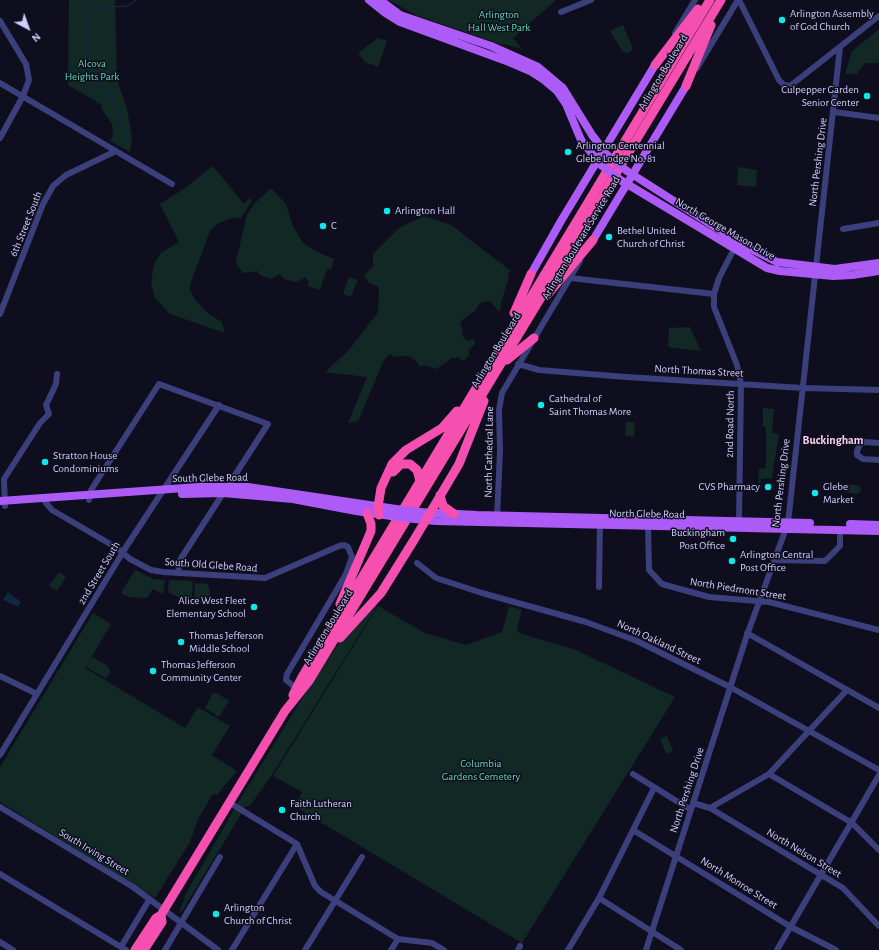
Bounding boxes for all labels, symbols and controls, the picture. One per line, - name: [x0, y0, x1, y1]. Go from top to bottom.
- place label: Arlington Assembly of God Church: [790, 7, 874, 33]
- north arrow: [8, 8, 48, 48]
- park label: Arlington Hall West Park: [468, 8, 530, 34]
- marker: Arlington Assembly of God Church: [777, 15, 787, 25]
- text: N: [30, 31, 43, 44]
- street label: Arlington Boulevard: [635, 32, 691, 112]
- park label: Alcova Heights Park: [65, 57, 119, 83]
- place label: Culpepper Garden Senior Center: [781, 83, 859, 109]
- marker: Culpepper Garden Senior Center: [862, 91, 872, 101]
- street label: North Pershing Drive: [806, 117, 830, 207]
- place label: Arlington Centennial Glebe Lodge No. 81: [576, 139, 665, 165]
- marker: Arlington Centennial Glebe Lodge No. 81: [563, 147, 573, 157]
- street label: Arlington Boulevard Service Road: [539, 174, 623, 302]
- street label: 6th Street South: [7, 189, 45, 259]
- street label: North George Mason Drive: [673, 195, 777, 263]
- place label: Arlington Hall: [395, 204, 455, 218]
- marker: Arlington Hall: [382, 206, 392, 216]
- place label: C: [331, 219, 337, 233]
- marker: C: [318, 221, 328, 231]
- place label: Bethel United Church of Christ: [617, 224, 685, 250]
- marker: Bethel United Church of Christ: [604, 232, 614, 242]
- street label: Arlington Boulevard: [468, 310, 524, 390]
- street label: North Thomas Street: [654, 362, 744, 380]
- street label: 2nd Road North: [723, 390, 737, 458]
- place label: Cathedral of Saint Thomas More: [549, 392, 631, 418]
- marker: Cathedral of Saint Thomas More: [536, 400, 546, 410]
- street label: North Cathedral Lane: [482, 406, 496, 498]
- district label: Buckingham: [803, 433, 863, 447]
- street label: North Pershing Drive: [769, 438, 793, 528]
- place label: Stratton House Condominiums: [53, 449, 119, 475]
- marker: Stratton House Condominiums: [40, 457, 50, 467]
- street label: South Glebe Road: [172, 471, 248, 485]
- place label: CVS Pharmacy: [698, 480, 760, 494]
- place label: Glebe Market: [823, 480, 854, 506]
- marker: CVS Pharmacy: [763, 482, 773, 492]
- marker: Glebe Market: [810, 488, 820, 498]
- street label: North Glebe Road: [609, 507, 685, 521]
- place label: Buckingham Post Office: [671, 526, 725, 552]
- marker: Buckingham Post Office: [728, 534, 738, 544]
- street label: 2nd Street South: [75, 539, 123, 607]
- place label: Arlington Central Post Office: [740, 548, 813, 574]
- street label: South Old Glebe Road: [164, 555, 258, 575]
- marker: Arlington Central Post Office: [727, 556, 737, 566]
- street label: North Piedmont Street: [689, 575, 787, 603]
- street label: Arlington Boulevard: [300, 587, 356, 667]
- place label: Alice West Fleet Elementary School: [166, 594, 246, 620]
- marker: Alice West Fleet Elementary School: [249, 602, 259, 612]
- street label: North Oakland Street: [615, 617, 703, 667]
- place label: Thomas Jefferson Middle School: [189, 629, 263, 655]
- marker: Thomas Jefferson Middle School: [176, 637, 186, 647]
- place label: Thomas Jefferson Community Center: [161, 658, 241, 684]
- marker: Thomas Jefferson Community Center: [148, 666, 158, 676]
- street label: North Pershing Drive: [667, 746, 707, 834]
- park label: Columbia Gardens Cemetery: [442, 757, 520, 783]
- place label: Faith Lutheran Church: [290, 797, 352, 823]
- marker: Faith Lutheran Church: [277, 805, 287, 815]
- street label: North Nelson Street: [764, 825, 844, 881]
- street label: South Irving Street: [56, 826, 132, 878]
- street label: North Monroe Street: [698, 854, 780, 912]
- place label: Arlington Church of Christ: [224, 901, 292, 927]
- marker: Arlington Church of Christ: [211, 909, 221, 919]

